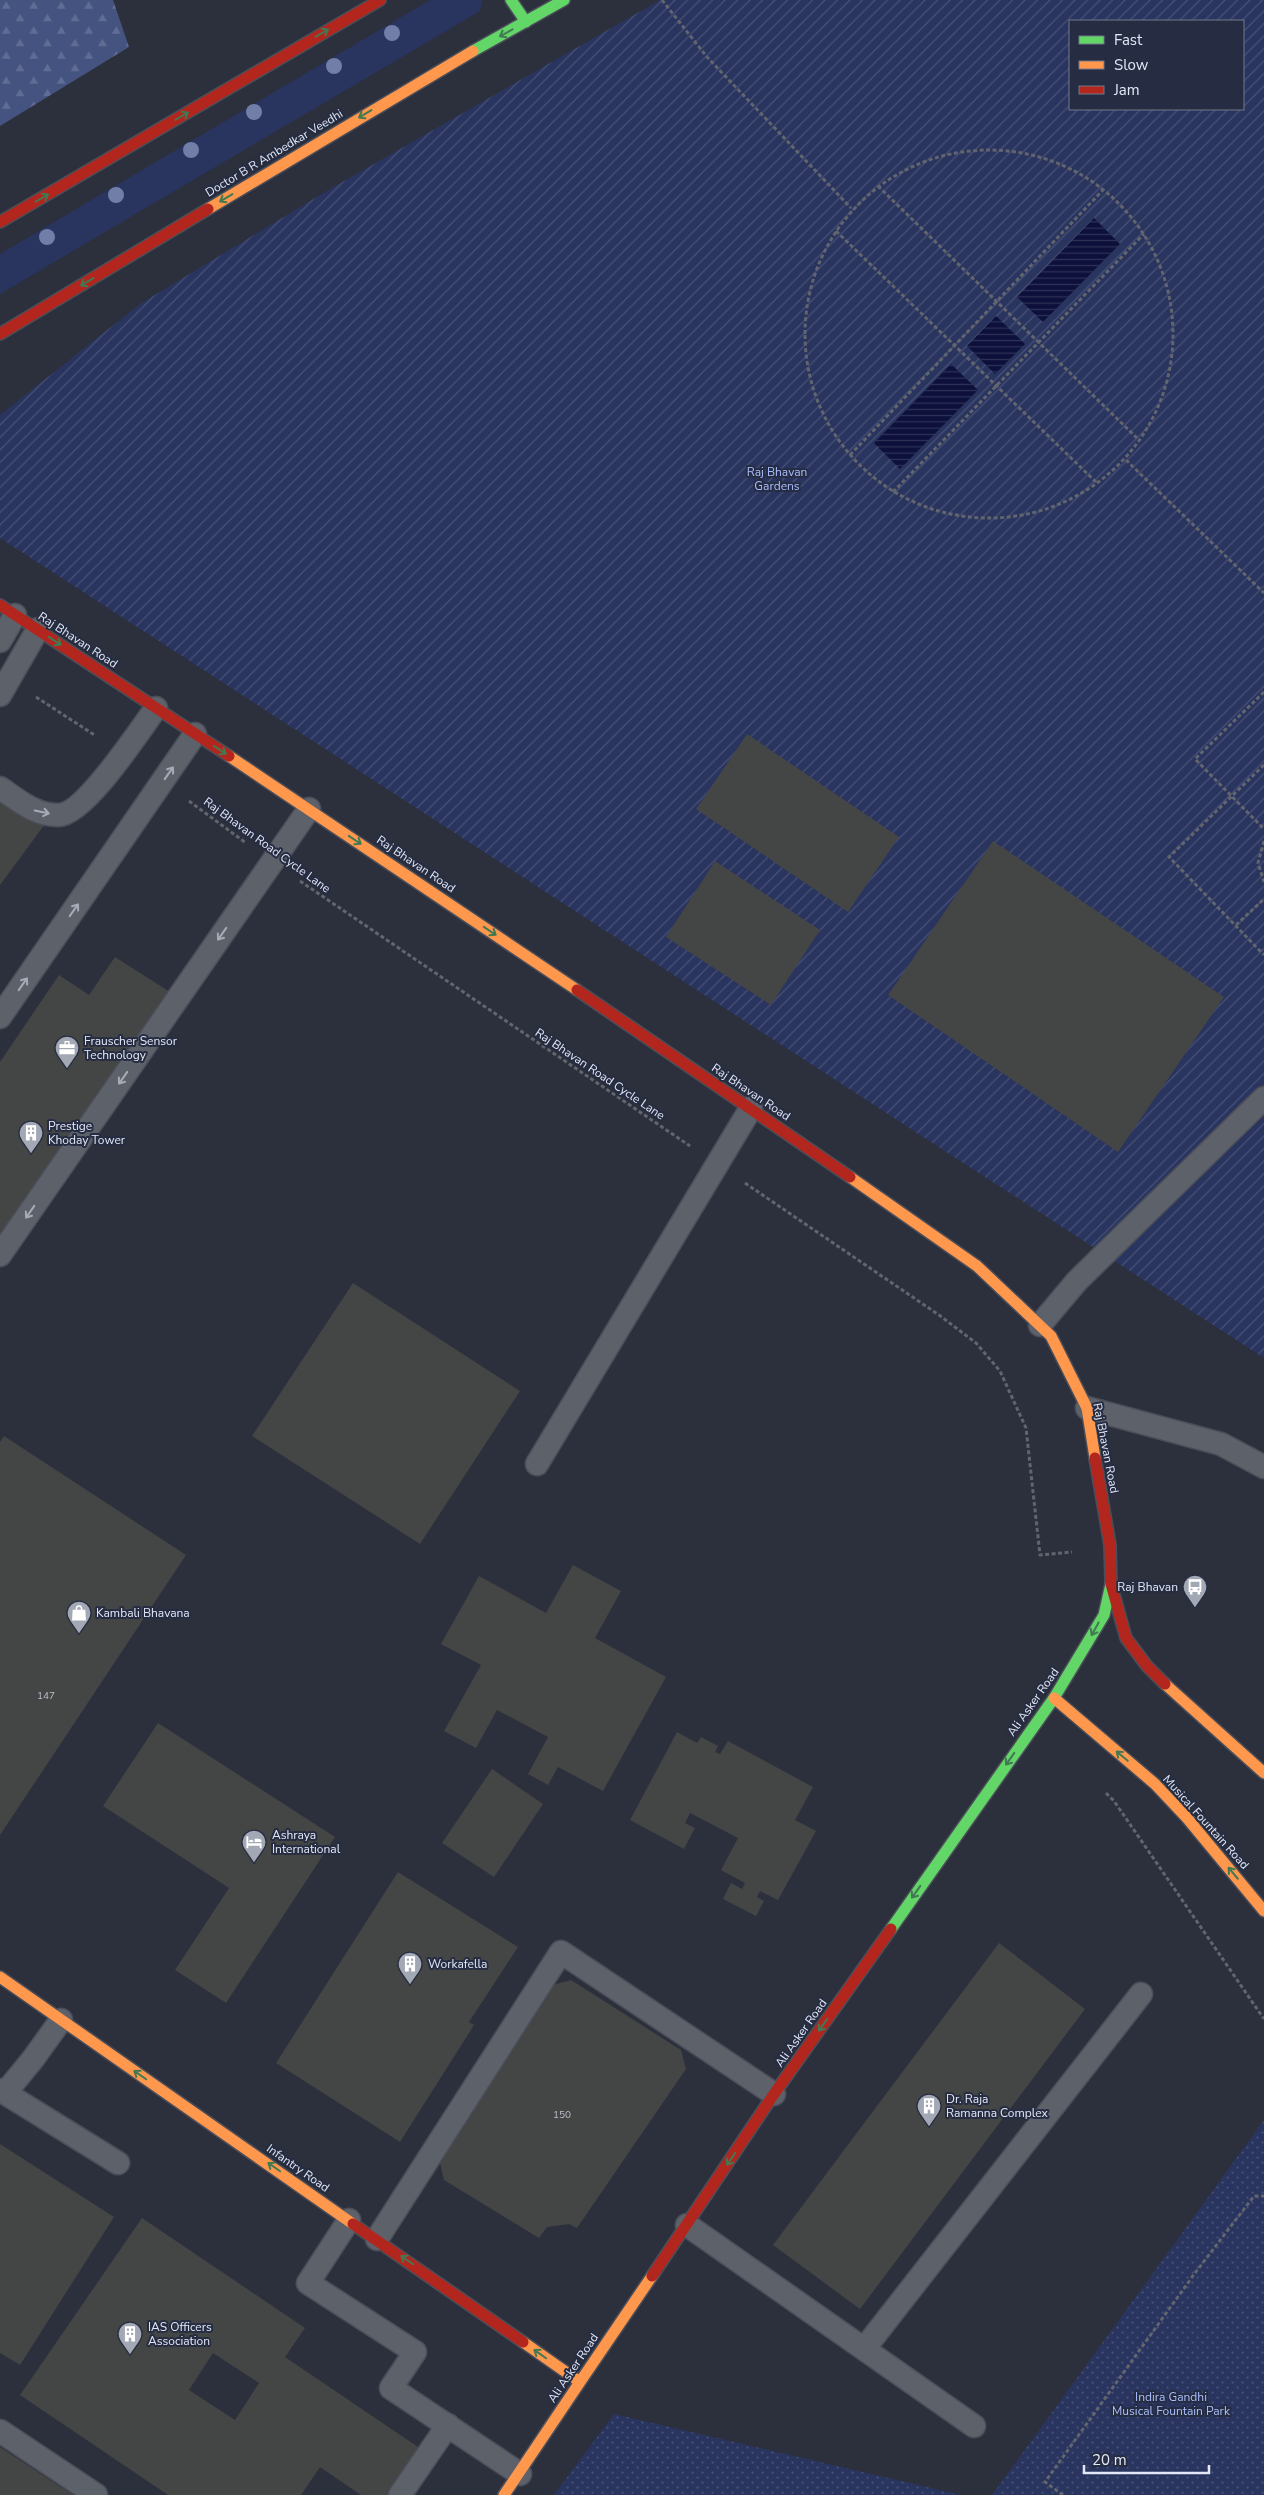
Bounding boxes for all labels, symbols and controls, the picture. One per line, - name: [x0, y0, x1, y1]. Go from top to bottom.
- legend: [1069, 20, 1244, 110]
- one-way arrow: [315, 28, 329, 38]
- one-way arrow: [499, 29, 514, 38]
- text: Fast: [1114, 30, 1143, 50]
- text: Slow: [1114, 55, 1149, 75]
- text: Jam: [1113, 80, 1140, 100]
- street label: Doctor B R Ambedkar Veedhi: [202, 106, 346, 200]
- one-way arrow: [175, 110, 189, 120]
- one-way arrow: [359, 110, 373, 120]
- one-way arrow: [35, 192, 49, 202]
- one-way arrow: [220, 193, 234, 203]
- one-way arrow: [80, 277, 94, 287]
- park label: Raj Bhavan Gardens: [747, 464, 807, 494]
- street label: Raj Bhavan Road: [35, 608, 121, 672]
- one-way arrow: [48, 636, 62, 646]
- one-way arrow: [213, 745, 227, 756]
- one-way arrow: [163, 766, 174, 780]
- street label: Raj Bhavan Road Cycle Lane: [200, 793, 334, 897]
- one-way arrow: [33, 808, 49, 817]
- street label: Raj Bhavan Road: [373, 832, 459, 896]
- one-way arrow: [348, 835, 362, 845]
- one-way arrow: [69, 903, 79, 917]
- one-way arrow: [483, 926, 497, 936]
- one-way arrow: [217, 927, 227, 941]
- one-way arrow: [18, 977, 28, 991]
- street label: Raj Bhavan Road Cycle Lane: [532, 1024, 668, 1124]
- place label: Frauscher Sensor Technology: [84, 1033, 178, 1063]
- office icon: Frauscher Sensor Technology: [54, 1035, 80, 1069]
- street label: Raj Bhavan Road: [708, 1060, 794, 1124]
- one-way arrow: [118, 1071, 128, 1085]
- place label: Prestige Khoday Tower: [48, 1118, 126, 1148]
- building icon: Prestige Khoday Tower: [18, 1120, 44, 1154]
- one-way arrow: [25, 1204, 35, 1218]
- street label: Raj Bhavan Road: [1089, 1401, 1123, 1495]
- bus stop icon: Raj Bhavan: [1182, 1574, 1208, 1608]
- place label: Raj Bhavan: [1117, 1579, 1178, 1595]
- shop icon: Kambali Bhavana: [66, 1600, 92, 1634]
- place label: Kambali Bhavana: [96, 1605, 190, 1621]
- one-way arrow: [1090, 1622, 1100, 1636]
- street label: Ali Asker Road: [1003, 1665, 1063, 1739]
- house number: 147: [37, 1689, 55, 1703]
- one-way arrow: [1115, 1750, 1128, 1761]
- one-way arrow: [1005, 1752, 1015, 1766]
- street label: Musical Fountain Road: [1159, 1771, 1253, 1873]
- place label: Ashraya International: [272, 1827, 341, 1857]
- hotel icon: Ashraya International: [241, 1829, 267, 1863]
- one-way arrow: [1228, 1867, 1239, 1880]
- one-way arrow: [911, 1885, 921, 1899]
- building icon: Workafella: [397, 1951, 423, 1985]
- place label: Workafella: [428, 1956, 487, 1972]
- street label: Ali Asker Road: [771, 1996, 831, 2070]
- one-way arrow: [818, 2018, 828, 2032]
- one-way arrow: [133, 2070, 147, 2080]
- place label: Dr. Raja Ramanna Complex: [946, 2091, 1048, 2121]
- building icon: Dr. Raja Ramanna Complex: [916, 2093, 942, 2127]
- house number: 150: [553, 2108, 571, 2122]
- street label: Infantry Road: [263, 2141, 333, 2195]
- one-way arrow: [726, 2152, 736, 2166]
- one-way arrow: [267, 2162, 281, 2172]
- one-way arrow: [400, 2255, 414, 2265]
- place label: IAS Officers Association: [148, 2319, 212, 2349]
- building icon: IAS Officers Association: [117, 2321, 143, 2355]
- street label: Ali Asker Road: [544, 2330, 602, 2406]
- one-way arrow: [533, 2349, 547, 2359]
- park label: Indira Gandhi Musical Fountain Park: [1112, 2389, 1231, 2419]
- scale bar: [1084, 2442, 1209, 2474]
- text: 20 m: [1092, 2450, 1127, 2470]

